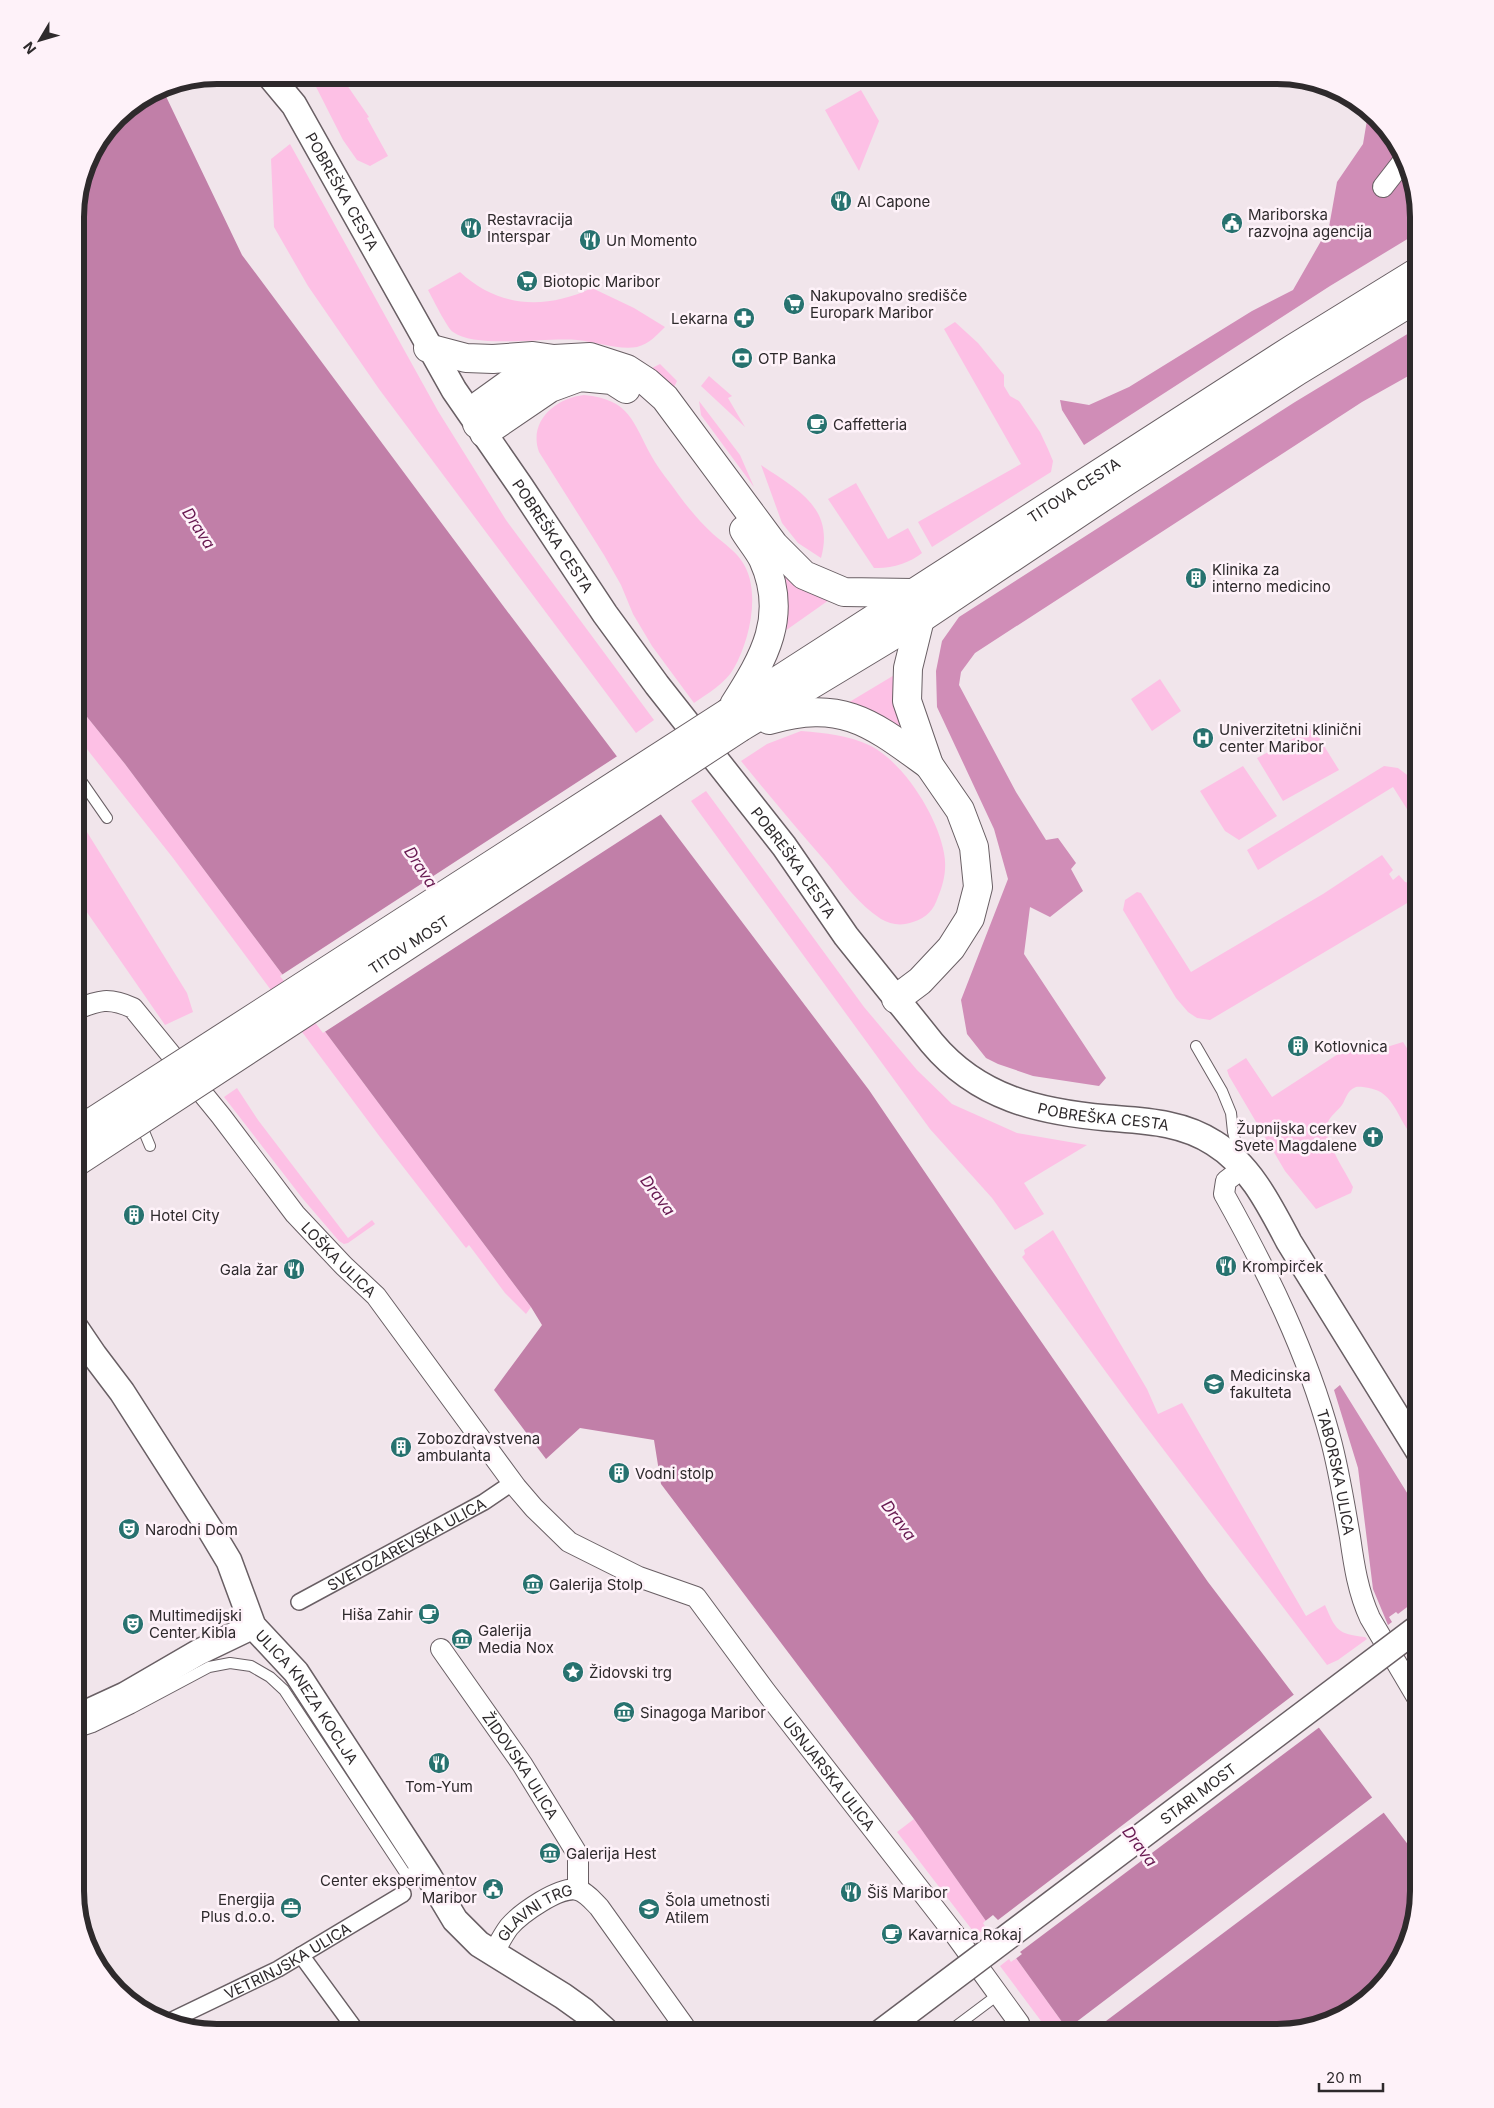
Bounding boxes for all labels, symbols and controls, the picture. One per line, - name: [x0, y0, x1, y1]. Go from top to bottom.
- north arrow: [15, 15, 65, 65]
- text: N: [19, 39, 39, 58]
- street label: POBREŠKA CESTA: [302, 129, 383, 254]
- restaurant icon: Al Capone: [829, 189, 853, 213]
- place label: Al Capone: [857, 192, 930, 211]
- place label: Mariborska razvojna agencija: [1248, 205, 1372, 241]
- place label: Restavracija Interspar: [487, 210, 573, 246]
- public building icon: Mariborska razvojna agencija: [1220, 211, 1244, 235]
- restaurant icon: Restavracija Interspar: [459, 216, 483, 240]
- restaurant icon: Un Momento: [578, 228, 602, 252]
- place label: Un Momento: [606, 231, 697, 250]
- supermarket icon: Biotopic Maribor: [515, 269, 539, 293]
- place label: Biotopic Maribor: [543, 272, 660, 291]
- place label: Nakupovalno središče Europark Maribor: [810, 286, 967, 322]
- supermarket icon: Nakupovalno središče Europark Maribor: [782, 292, 806, 316]
- pharmacy icon: Lekarna: [732, 306, 756, 330]
- place label: Lekarna: [671, 309, 728, 328]
- bank icon: OTP Banka: [730, 346, 754, 370]
- place label: OTP Banka: [758, 349, 836, 368]
- cafe icon: Caffetteria: [805, 412, 829, 436]
- place label: Caffetteria: [833, 415, 907, 434]
- street label: TITOVA CESTA: [1024, 453, 1123, 527]
- street label: POBREŠKA CESTA: [509, 475, 598, 596]
- water label: Drava: [178, 504, 220, 553]
- place label: Klinika za interno medicino: [1212, 560, 1331, 596]
- building icon: Klinika za interno medicino: [1184, 566, 1208, 590]
- place label: Univerzitetni klinični center Maribor: [1219, 720, 1361, 756]
- hospital icon: Univerzitetni klinični center Maribor: [1191, 726, 1215, 750]
- street label: POBREŠKA CESTA: [747, 803, 840, 921]
- water label: Drava: [400, 843, 442, 892]
- street label: TITOV MOST: [365, 911, 453, 978]
- building icon: Kotlovnica: [1286, 1034, 1310, 1058]
- place label: Kotlovnica: [1314, 1037, 1388, 1056]
- street label: POBREŠKA CESTA: [1036, 1098, 1171, 1134]
- place label: Župnijska cerkev Svete Magdalene: [1234, 1119, 1358, 1155]
- church icon: Župnijska cerkev Svete Magdalene: [1361, 1125, 1385, 1149]
- water label: Drava: [636, 1171, 680, 1219]
- building icon: Hotel City: [122, 1203, 146, 1227]
- place label: Hotel City: [150, 1206, 220, 1225]
- street label: LOŠKA ULICA: [298, 1218, 381, 1301]
- restaurant icon: Krompirček: [1214, 1254, 1238, 1278]
- restaurant icon: Gala žar: [282, 1257, 306, 1281]
- place label: Krompirček: [1242, 1257, 1324, 1276]
- place label: Gala žar: [220, 1260, 278, 1279]
- place label: Medicinska fakulteta: [1230, 1366, 1311, 1402]
- school or university icon: Medicinska fakulteta: [1202, 1372, 1226, 1396]
- street label: TABORSKA ULICA: [1313, 1407, 1359, 1537]
- place label: Zobozdravstvena ambulanta: [417, 1429, 540, 1465]
- building icon: Zobozdravstvena ambulanta: [389, 1435, 413, 1459]
- building icon: Vodni stolp: [607, 1461, 631, 1485]
- place label: Vodni stolp: [635, 1464, 714, 1483]
- street label: SVETOZAREVSKA ULICA: [324, 1493, 489, 1595]
- water label: Drava: [877, 1496, 921, 1544]
- theatre icon: Narodni Dom: [117, 1517, 141, 1541]
- place label: Narodni Dom: [145, 1520, 238, 1539]
- museum icon: Galerija Stolp: [521, 1572, 545, 1596]
- place label: Galerija Stolp: [549, 1575, 643, 1594]
- cafe icon: Hiša Zahir: [417, 1602, 441, 1626]
- place label: Hiša Zahir: [342, 1605, 413, 1624]
- place label: Multimedijski Center Kibla: [149, 1606, 242, 1642]
- theatre icon: Multimedijski Center Kibla: [121, 1612, 145, 1636]
- place label: Galerija Media Nox: [478, 1621, 554, 1657]
- street label: ULICA KNEZA KOCLJA: [252, 1625, 363, 1767]
- museum icon: Galerija Media Nox: [450, 1627, 474, 1651]
- place icon: Židovski trg: [561, 1660, 585, 1684]
- place label: Židovski trg: [589, 1663, 672, 1682]
- museum icon: Sinagoga Maribor: [612, 1700, 636, 1724]
- place label: Sinagoga Maribor: [640, 1703, 766, 1722]
- street label: ŽIDOVSKA ULICA: [479, 1708, 563, 1822]
- street label: USNJARSKA ULICA: [779, 1712, 880, 1834]
- restaurant icon: Tom-Yum: [427, 1751, 451, 1775]
- street label: STARI MOST: [1156, 1759, 1240, 1828]
- place label: Tom-Yum: [405, 1777, 473, 1796]
- water label: Drava: [1118, 1822, 1162, 1870]
- museum icon: Galerija Hest: [538, 1841, 562, 1865]
- place label: Galerija Hest: [566, 1844, 657, 1863]
- place label: Center eksperimentov Maribor: [320, 1871, 478, 1907]
- public building icon: Center eksperimentov Maribor: [481, 1877, 505, 1901]
- street label: GLAVNI TRG: [493, 1880, 574, 1945]
- restaurant icon: Šiš Maribor: [839, 1880, 863, 1904]
- place label: Šiš Maribor: [867, 1883, 948, 1902]
- place label: Energija Plus d.o.o.: [201, 1890, 275, 1926]
- place label: Šola umetnosti Atilem: [665, 1891, 770, 1927]
- office icon: Energija Plus d.o.o.: [279, 1896, 303, 1920]
- school or university icon: Šola umetnosti Atilem: [637, 1897, 661, 1921]
- street label: VETRINJSKA ULICA: [221, 1918, 354, 2003]
- cafe icon: Kavarnica Rokaj: [880, 1922, 904, 1946]
- place label: Kavarnica Rokaj: [908, 1925, 1022, 1944]
- scale bar: [1319, 2060, 1383, 2092]
- text: 20 m: [1326, 2068, 1362, 2087]

